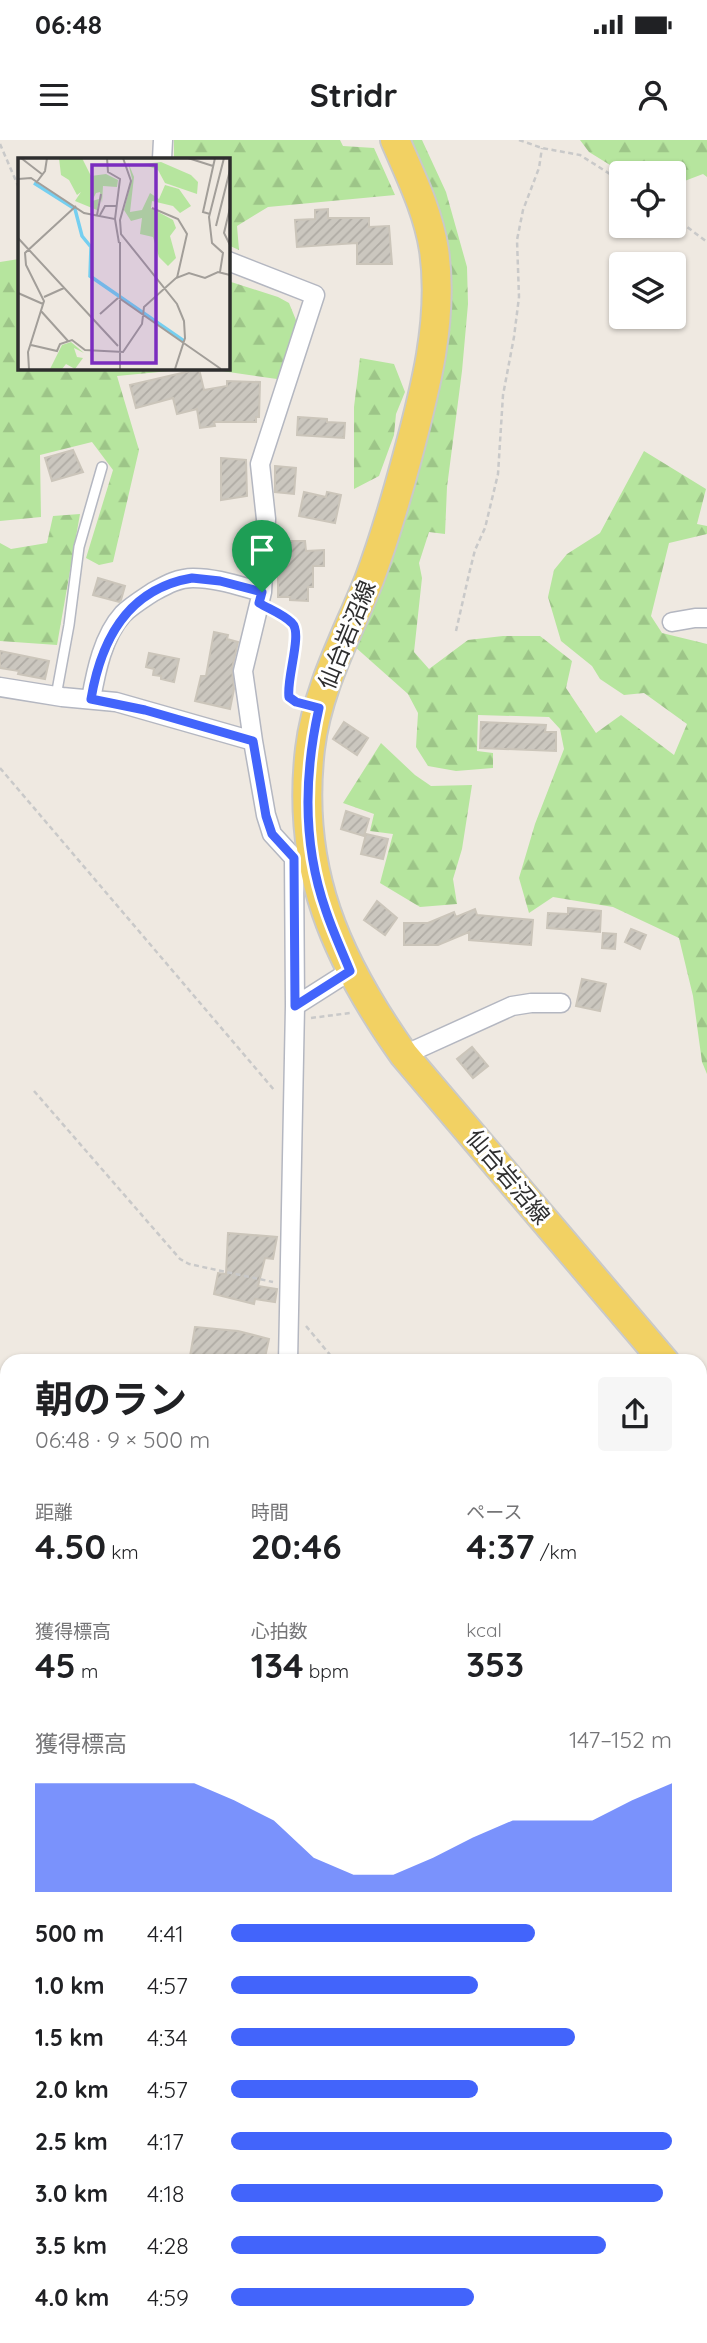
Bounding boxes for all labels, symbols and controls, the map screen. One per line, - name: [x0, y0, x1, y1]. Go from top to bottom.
- text: 06:48: [35, 8, 102, 41]
- text: Stridr: [310, 75, 397, 115]
- icon: menu: [35, 76, 73, 114]
- icon: person: [634, 76, 672, 114]
- inset map: [18, 158, 229, 369]
- map controls: [609, 161, 686, 329]
- button: locate: [609, 161, 686, 238]
- button: layers: [609, 252, 686, 329]
- pin: [232, 520, 292, 592]
- icon: arrive: [243, 531, 281, 569]
- street label: 仙台岩沼線: [312, 576, 382, 694]
- street label: 仙台岩沼線: [460, 1123, 556, 1230]
- text: 朝のラン: [35, 1375, 187, 1423]
- button: share: [598, 1377, 672, 1451]
- text: 06:48 · 9 × 500 m: [35, 1425, 210, 1454]
- text: 距離: [35, 1500, 73, 1524]
- text: 時間: [251, 1500, 289, 1524]
- text: ペース: [466, 1500, 522, 1524]
- text: 4.50: [35, 1524, 106, 1568]
- text: 20:46: [251, 1524, 342, 1568]
- text: 4:37: [466, 1524, 534, 1568]
- text: km: [106, 1540, 139, 1564]
- text: /km: [534, 1540, 577, 1564]
- text: kcal: [466, 1618, 502, 1642]
- text: 獲得標高: [35, 1619, 111, 1643]
- text: 心拍数: [251, 1619, 308, 1643]
- text: 353: [466, 1642, 524, 1686]
- text: 45: [35, 1643, 76, 1687]
- text: 134: [251, 1643, 304, 1687]
- text: m: [76, 1659, 98, 1683]
- text: bpm: [304, 1659, 349, 1683]
- text: 147–152 m: [569, 1725, 672, 1754]
- text: 獲得標高: [35, 1729, 127, 1758]
- text: 500 m: [35, 1919, 104, 1948]
- text: 4:41: [147, 1919, 184, 1948]
- text: 1.0 km: [35, 1971, 105, 2000]
- text: 4:57: [147, 1971, 188, 2000]
- text: 1.5 km: [35, 2023, 104, 2052]
- text: 4:34: [147, 2023, 188, 2052]
- text: 2.0 km: [35, 2075, 109, 2104]
- text: 4:57: [147, 2075, 188, 2104]
- text: 2.5 km: [35, 2127, 108, 2156]
- text: 4:17: [147, 2127, 184, 2156]
- text: 3.0 km: [35, 2179, 108, 2208]
- text: 4:18: [147, 2179, 184, 2208]
- text: 3.5 km: [35, 2231, 107, 2260]
- text: 4:28: [147, 2231, 189, 2260]
- text: 4.0 km: [35, 2283, 109, 2312]
- text: 4:59: [147, 2283, 189, 2312]

